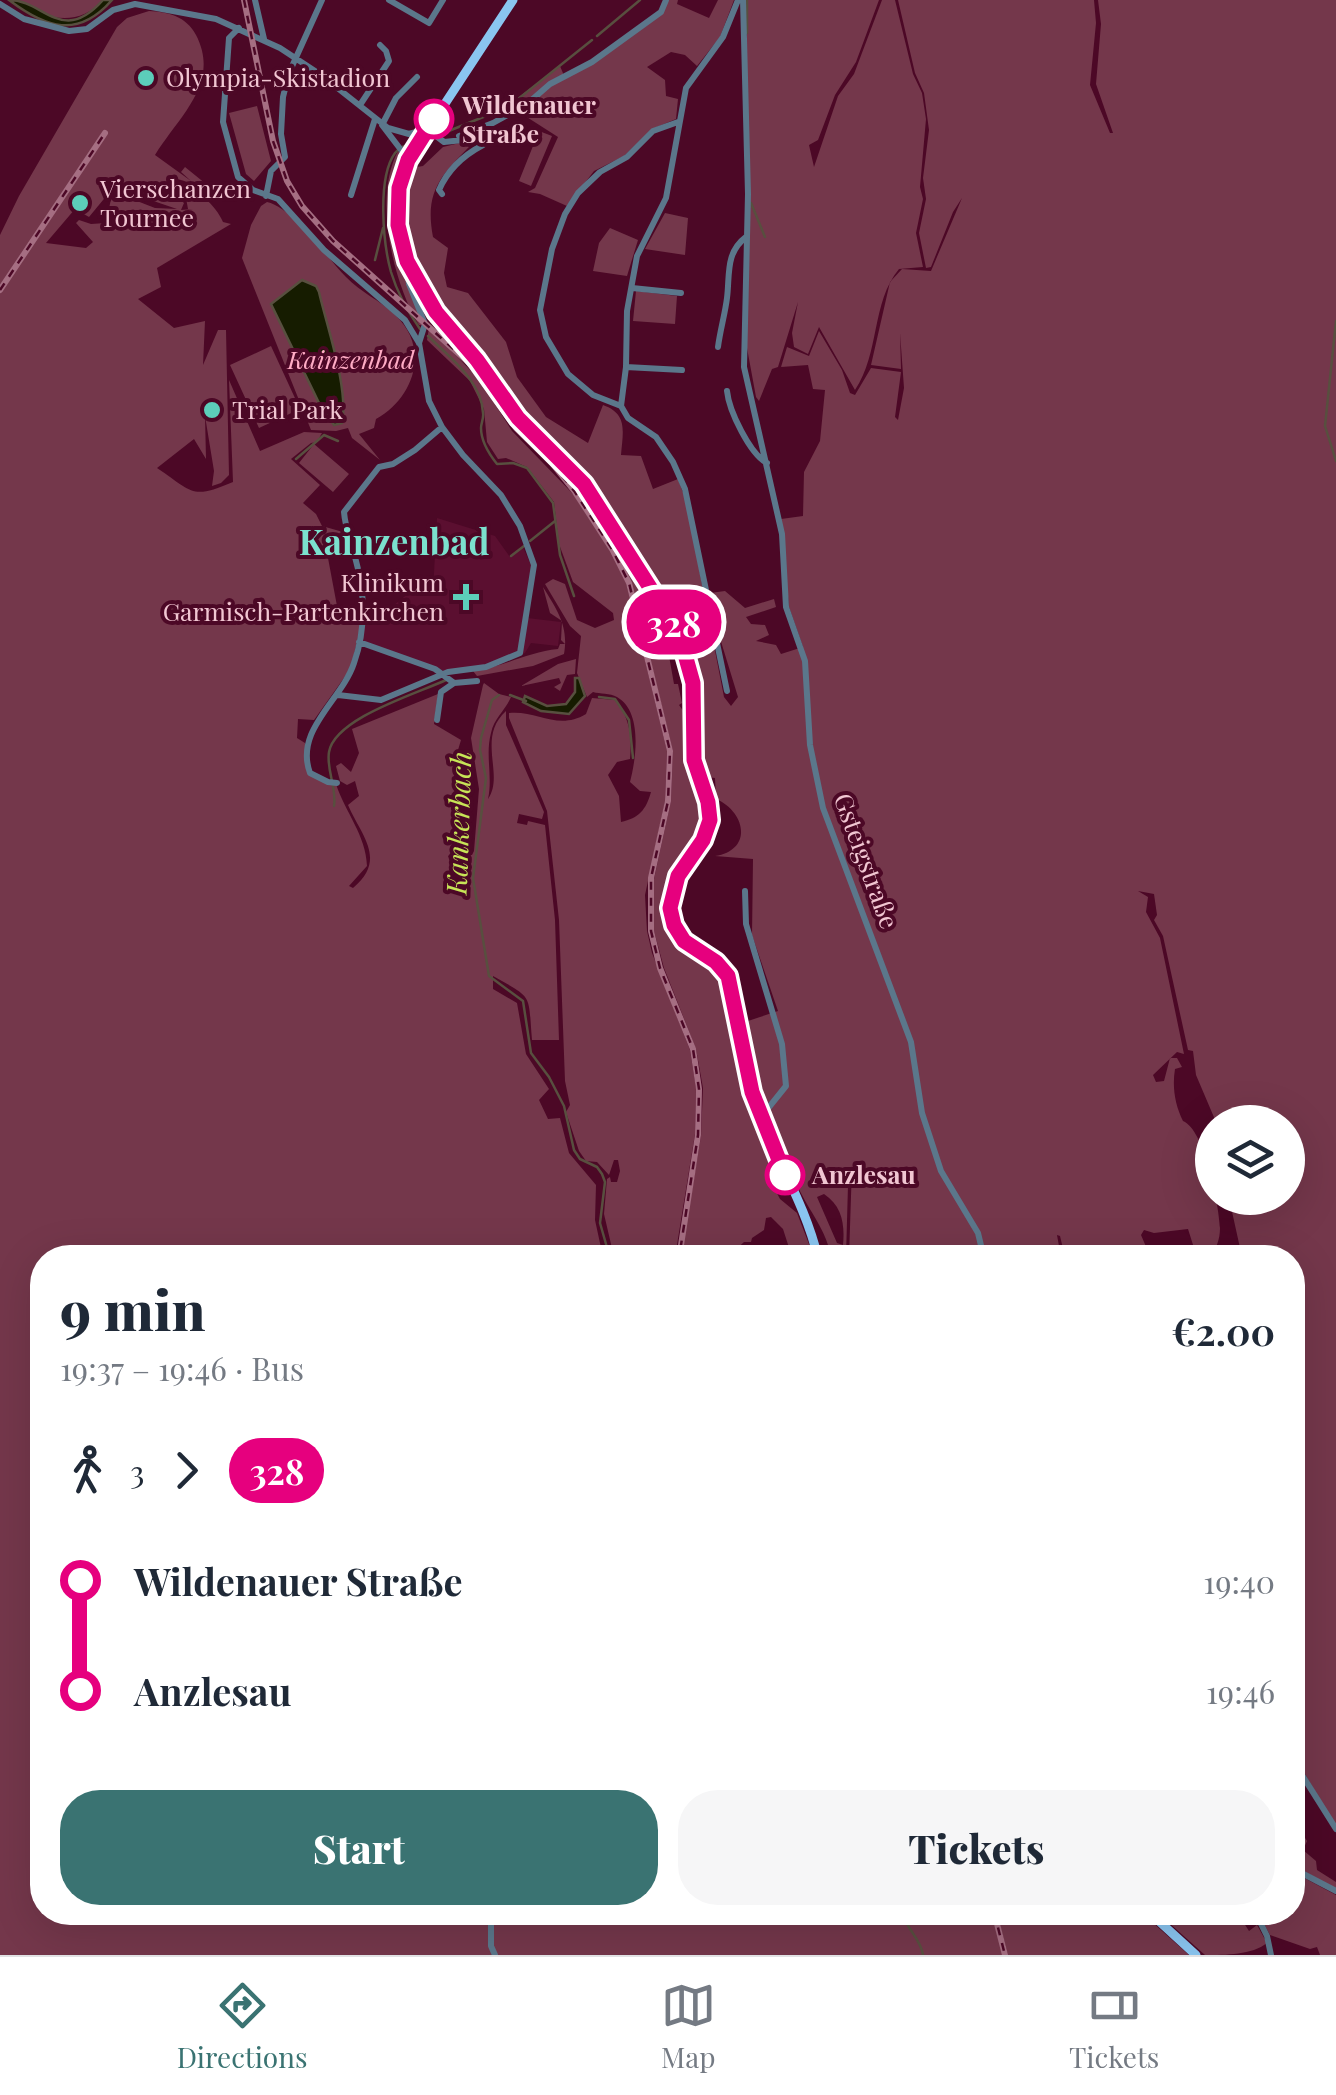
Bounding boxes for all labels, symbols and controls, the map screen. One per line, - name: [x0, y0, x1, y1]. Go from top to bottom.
- place label: Olympia-Skistadion: [166, 60, 390, 93]
- marker: Olympia-Skistadion: [135, 67, 157, 89]
- place label: Wildenauer Straße: [461, 87, 596, 149]
- marker: Wildenauer Straße: [415, 100, 453, 138]
- place label: Vierschanzen Tournee: [99, 171, 251, 233]
- marker: Vierschanzen Tournee: [69, 192, 91, 214]
- park label: Kainzenbad: [286, 342, 416, 375]
- place label: Trial Park: [232, 392, 343, 425]
- marker: Trial Park: [201, 399, 223, 421]
- district label: Kainzenbad: [299, 517, 489, 564]
- place label: Klinikum Garmisch-Partenkirchen: [163, 565, 444, 627]
- marker: Klinikum Garmisch-Partenkirchen: [453, 584, 479, 610]
- line badge: 328: [616, 590, 732, 654]
- text: 328: [646, 599, 702, 646]
- water label: Kankerbach: [436, 751, 478, 896]
- street label: Gsteigstraße: [828, 788, 907, 933]
- map controls: [1195, 1105, 1305, 1215]
- button: layers: [1195, 1105, 1305, 1215]
- marker: Anzlesau: [766, 1156, 804, 1194]
- place label: Anzlesau: [811, 1157, 916, 1190]
- text: 9 min: [60, 1271, 206, 1345]
- text: €2.00: [1172, 1305, 1275, 1356]
- text: 19:37 – 19:46 · Bus: [60, 1346, 304, 1389]
- icon: walk: [60, 1443, 115, 1498]
- icon: forward: [159, 1443, 214, 1498]
- text: 328: [249, 1447, 304, 1494]
- text: 3: [130, 1449, 144, 1492]
- text: Wildenauer Straße: [134, 1555, 463, 1606]
- text: 19:40: [1203, 1559, 1275, 1602]
- text: Anzlesau: [134, 1665, 292, 1716]
- text: 19:46: [1206, 1669, 1275, 1712]
- button: Start: [60, 1790, 658, 1905]
- button: Tickets: [678, 1790, 1275, 1905]
- tab: Directions: [177, 1978, 307, 2075]
- tab: Map: [661, 1978, 716, 2075]
- tab: Tickets: [1069, 1978, 1159, 2075]

